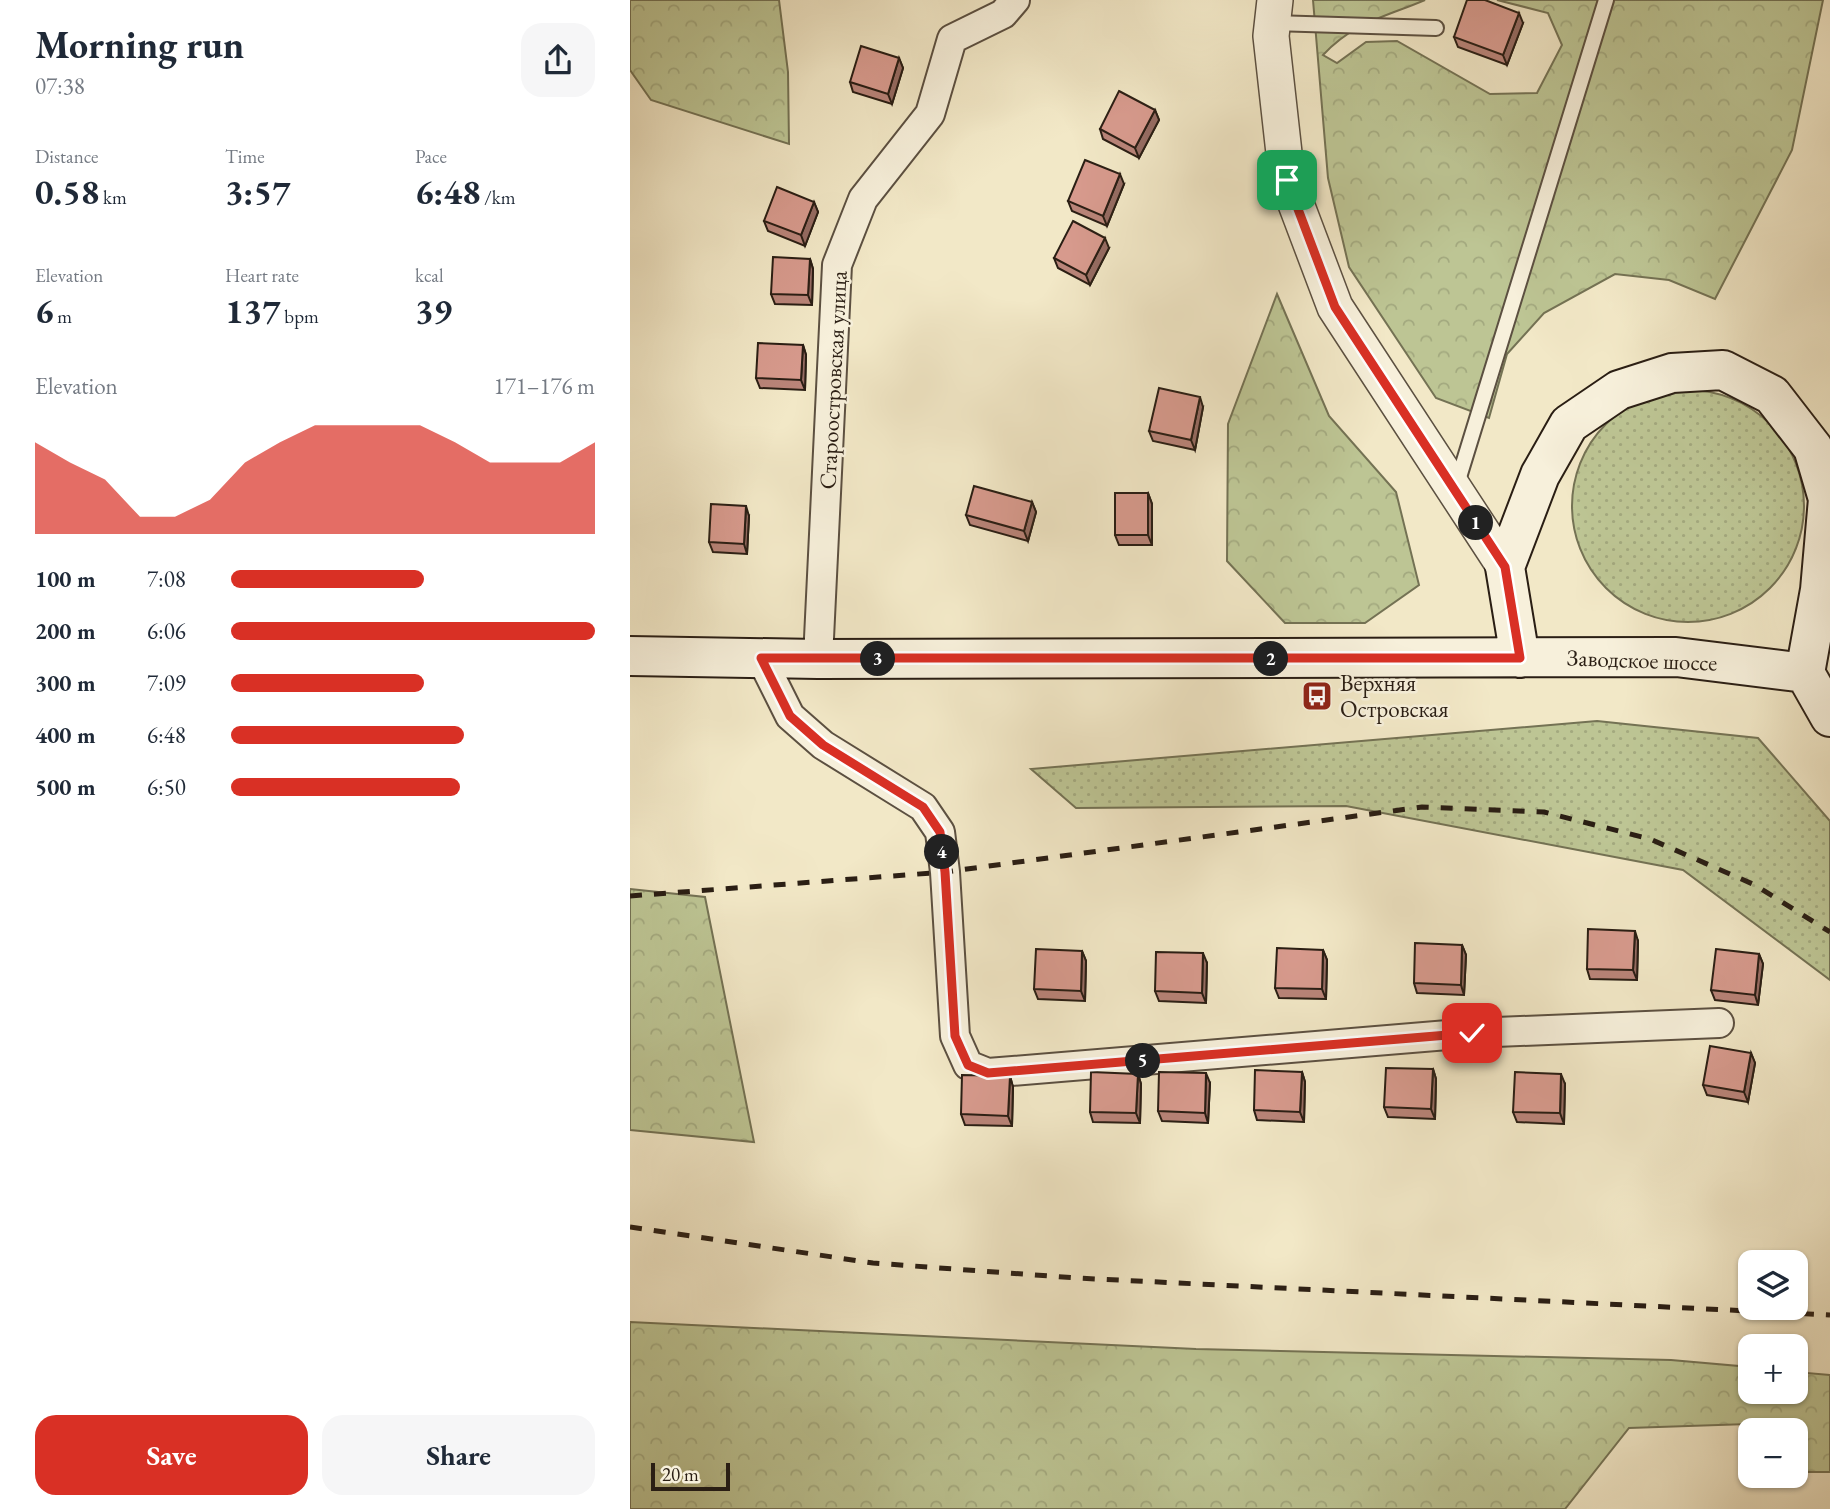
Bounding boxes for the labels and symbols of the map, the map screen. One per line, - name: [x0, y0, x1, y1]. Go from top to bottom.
- pin: [1257, 150, 1317, 210]
- street label: Староостровская улица: [812, 269, 854, 490]
- pin: 1: [1458, 505, 1494, 540]
- pin: 3: [860, 642, 896, 676]
- pin: 2: [1254, 642, 1288, 676]
- street label: Заводское шоссе: [1566, 642, 1718, 678]
- place label: Верхняя Островская: [1340, 668, 1449, 724]
- bus stop icon: Верхняя Островская: [1300, 679, 1334, 713]
- pin: 4: [924, 834, 960, 870]
- pin: [1442, 1003, 1502, 1063]
- pin: 5: [1126, 1044, 1160, 1078]
- scale bar: [651, 1460, 730, 1492]

